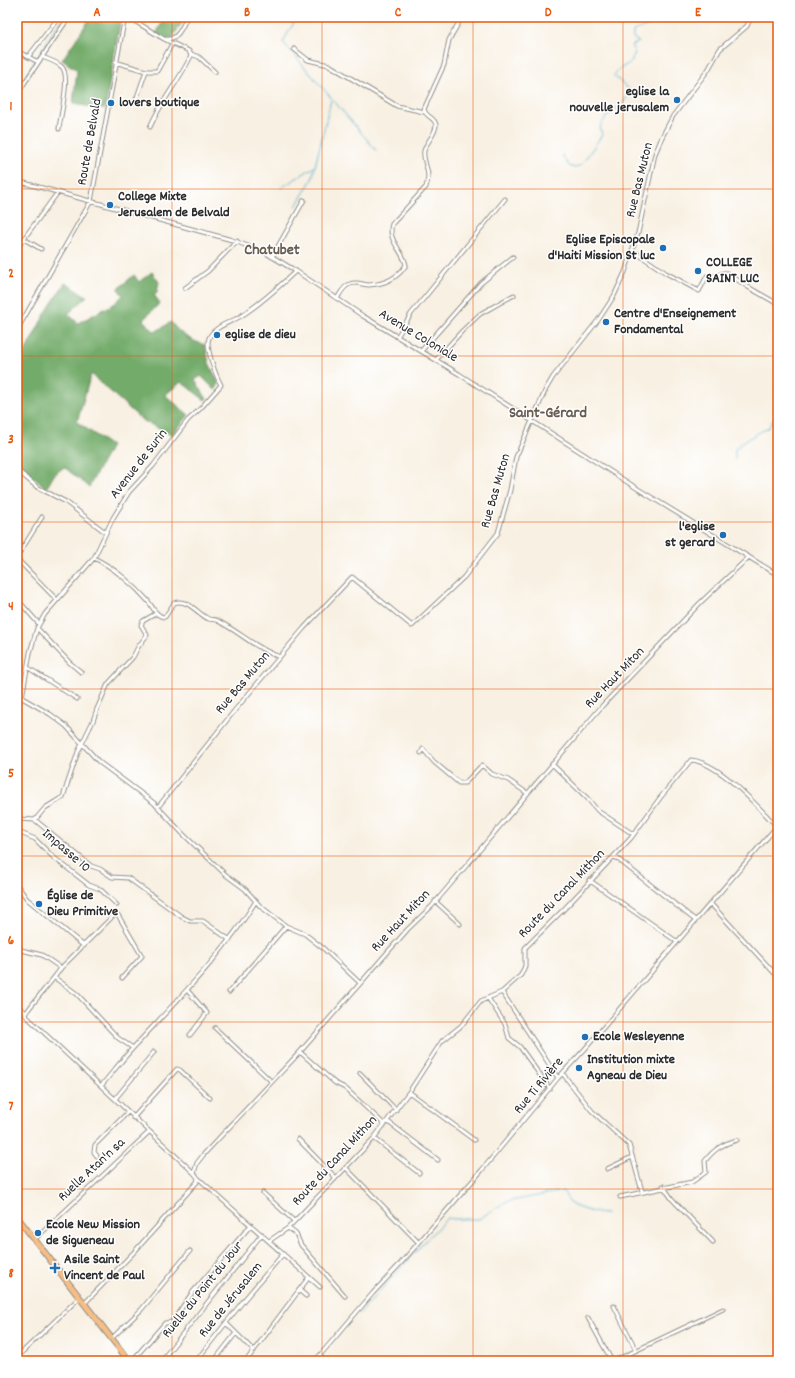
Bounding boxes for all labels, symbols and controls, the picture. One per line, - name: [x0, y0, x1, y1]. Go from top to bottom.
- text: A: [93, 4, 101, 23]
- text: B: [244, 4, 250, 23]
- text: C: [395, 4, 402, 23]
- text: D: [545, 4, 552, 23]
- text: E: [695, 4, 702, 23]
- place label: eglise la nouvelle jerusalem: [570, 82, 670, 118]
- place label: lovers boutique: [119, 93, 199, 113]
- marker: eglise la nouvelle jerusalem: [672, 95, 682, 105]
- street label: Route de Belvald: [73, 97, 107, 187]
- text: 1: [10, 98, 13, 117]
- marker: lovers boutique: [106, 98, 116, 108]
- street label: Rue Bas Muton: [621, 140, 659, 220]
- place label: College Mixte Jerusalem de Belvald: [118, 187, 230, 223]
- marker: College Mixte Jerusalem de Belvald: [105, 200, 115, 210]
- place label: Eglise Episcopale d'Haiti Mission St luc: [548, 230, 655, 266]
- district label: Chatubet: [244, 239, 300, 262]
- marker: Eglise Episcopale d'Haiti Mission St luc: [658, 243, 668, 253]
- place label: COLLEGE SAINT LUC: [706, 253, 759, 289]
- text: 2: [8, 265, 14, 284]
- marker: COLLEGE SAINT LUC: [693, 266, 703, 276]
- street label: Avenue Coloniale: [375, 304, 461, 368]
- place label: Centre d'Enseignement Fondamental: [614, 304, 737, 340]
- marker: Centre d'Enseignement Fondamental: [601, 317, 611, 327]
- place label: eglise de dieu: [225, 325, 296, 345]
- marker: eglise de dieu: [212, 330, 222, 340]
- district label: Saint-Gérard: [509, 402, 587, 425]
- street label: Avenue de Surin: [105, 425, 173, 503]
- text: 3: [8, 431, 14, 450]
- street label: Rue Bas Muton: [476, 451, 516, 531]
- place label: l'eglise st gerard: [665, 517, 715, 553]
- marker: l'eglise st gerard: [718, 530, 728, 540]
- text: 4: [8, 598, 14, 617]
- street label: Rue Haut Miton: [580, 643, 650, 713]
- street label: Rue Bas Muton: [211, 647, 275, 719]
- text: 5: [8, 765, 14, 784]
- street label: Impasse 10: [37, 824, 95, 878]
- street label: Route du Canal Mithon: [514, 845, 610, 943]
- street label: Rue Haut Miton: [367, 885, 435, 957]
- place label: Église de Dieu Primitive: [47, 886, 118, 922]
- marker: Église de Dieu Primitive: [34, 899, 44, 909]
- text: 6: [8, 932, 15, 951]
- place label: Ecole Wesleyenne: [593, 1027, 684, 1047]
- marker: Ecole Wesleyenne: [580, 1032, 590, 1042]
- place label: Institution mixte Agneau de Dieu: [587, 1050, 675, 1086]
- street label: Rue Ti Rivière: [509, 1053, 569, 1119]
- marker: Institution mixte Agneau de Dieu: [574, 1063, 584, 1073]
- text: 7: [9, 1098, 14, 1117]
- street label: Route du Canal Mithon: [288, 1111, 382, 1211]
- street label: Ruelle Atan'n sa: [54, 1133, 131, 1207]
- place label: Ecole New Mission de Sigueneau: [46, 1215, 141, 1251]
- marker: Ecole New Mission de Sigueneau: [33, 1228, 43, 1238]
- street label: Ruelle du Point du Jour: [158, 1237, 249, 1343]
- place label: Asile Saint Vincent de Paul: [64, 1250, 145, 1286]
- street label: Rue de Jérusalem: [194, 1258, 268, 1342]
- marker: Asile Saint Vincent de Paul: [49, 1262, 61, 1274]
- text: 8: [8, 1265, 14, 1284]

